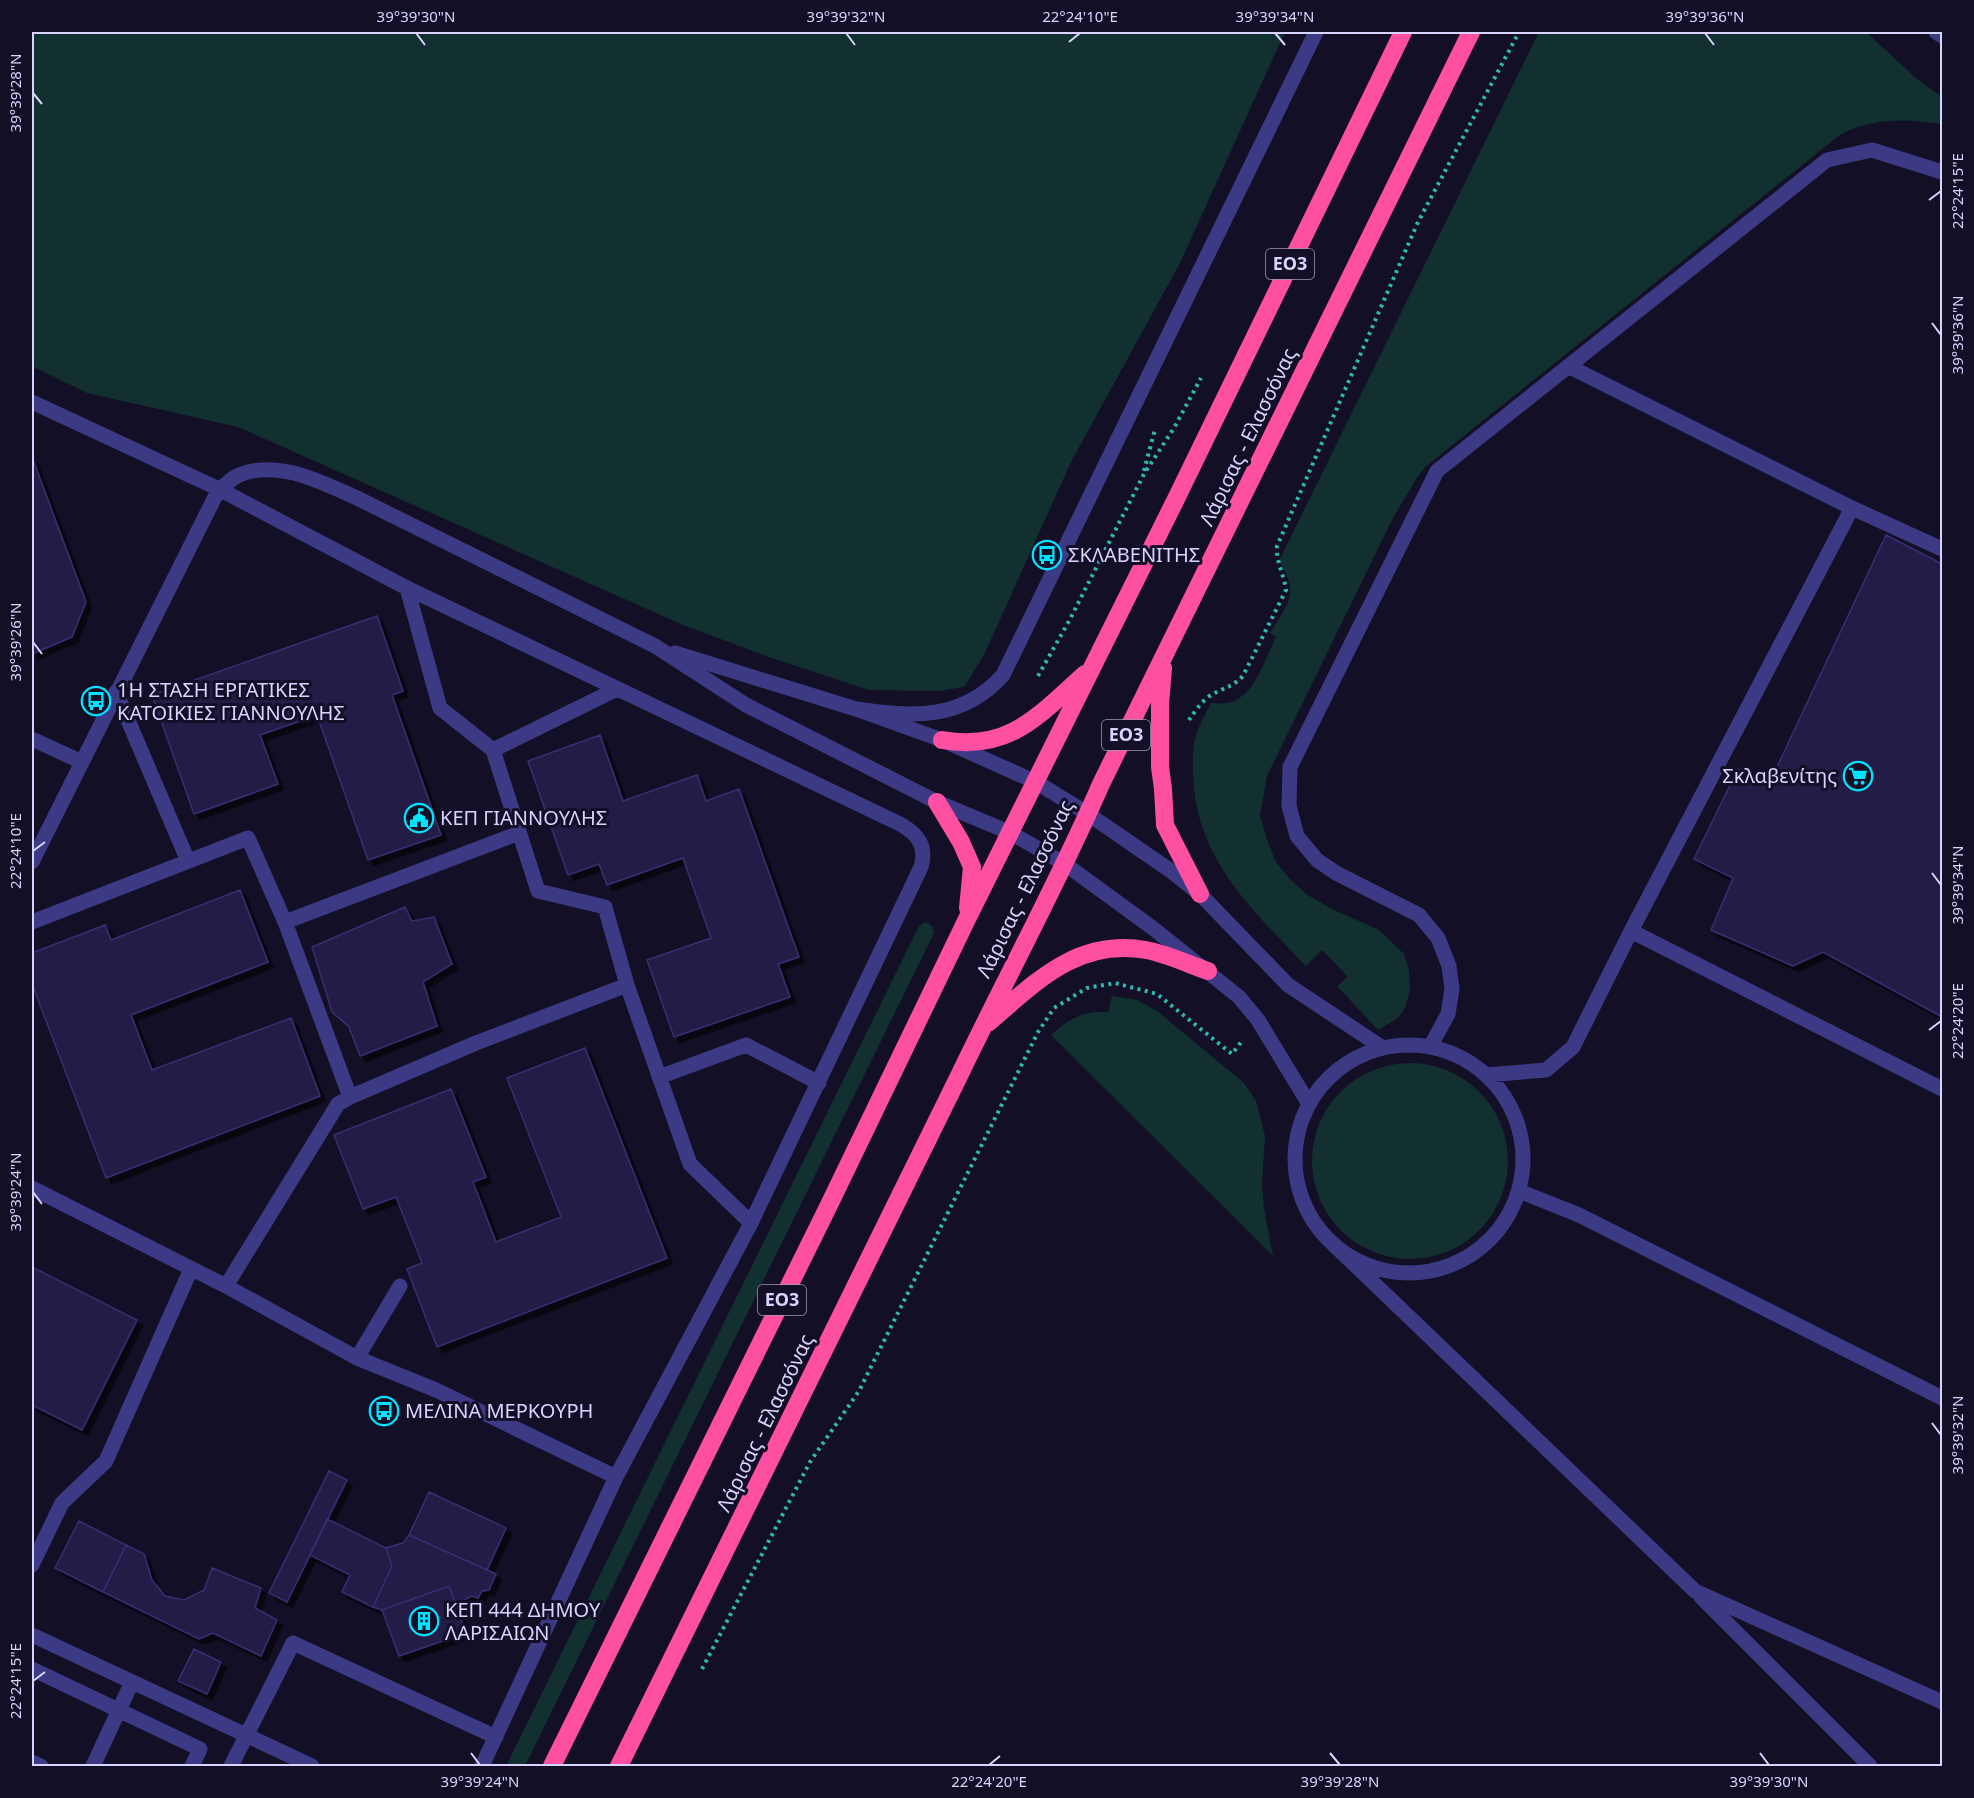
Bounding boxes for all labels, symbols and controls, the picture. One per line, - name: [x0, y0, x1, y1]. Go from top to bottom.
- text: 39°39'30"N: [377, 6, 455, 26]
- text: 39°39'32"N: [807, 6, 885, 26]
- text: 22°24'10"E: [1042, 6, 1118, 26]
- text: 39°39'34"N: [1236, 6, 1314, 26]
- text: 39°39'36"N: [1666, 6, 1744, 26]
- text: 39°39'28"N: [5, 54, 25, 132]
- text: 22°24'15"E: [1947, 153, 1967, 229]
- road number: ΕΟ3: [1266, 249, 1314, 279]
- text: 39°39'36"N: [1947, 296, 1967, 374]
- street label: Λάρισας - Ελασσόνας: [1193, 343, 1302, 530]
- bus stop icon: ΣΚΛΑΒΕΝΙΤΗΣ: [1031, 539, 1063, 571]
- place label: ΣΚΛΑΒΕΝΙΤΗΣ: [1068, 541, 1200, 568]
- text: 39°39'26"N: [5, 603, 25, 681]
- place label: 1Η ΣΤΑΣΗ ΕΡΓΑΤΙΚΕΣ ΚΑΤΟΙΚΙΕΣ ΓΙΑΝΝΟΥΛΗΣ: [117, 676, 345, 726]
- bus stop icon: 1Η ΣΤΑΣΗ ΕΡΓΑΤΙΚΕΣ ΚΑΤΟΙΚΙΕΣ ΓΙΑΝΝΟΥΛΗΣ: [80, 685, 112, 717]
- road number: ΕΟ3: [1102, 720, 1150, 750]
- supermarket icon: Σκλαβενίτης: [1842, 760, 1874, 792]
- place label: Σκλαβενίτης: [1722, 762, 1837, 789]
- street label: Λάρισας - Ελασσόνας: [970, 795, 1079, 982]
- public building icon: ΚΕΠ ΓΙΑΝΝΟΥΛΗΣ: [403, 802, 435, 834]
- place label: ΚΕΠ ΓΙΑΝΝΟΥΛΗΣ: [440, 804, 607, 831]
- text: 22°24'10"E: [5, 813, 25, 889]
- text: 39°39'34"N: [1947, 846, 1967, 924]
- text: 22°24'20"E: [1947, 983, 1967, 1059]
- text: 39°39'24"N: [5, 1153, 25, 1231]
- road number: ΕΟ3: [758, 1285, 806, 1315]
- street label: Λάρισας - Ελασσόνας: [710, 1329, 819, 1516]
- bus stop icon: ΜΕΛΙΝΑ ΜΕΡΚΟΥΡΗ: [368, 1395, 400, 1427]
- text: 39°39'32"N: [1947, 1396, 1967, 1474]
- place label: ΜΕΛΙΝΑ ΜΕΡΚΟΥΡΗ: [405, 1397, 593, 1424]
- place label: ΚΕΠ 444 ΔΗΜΟΥ ΛΑΡΙΣΑΙΩΝ: [445, 1596, 601, 1646]
- building icon: ΚΕΠ 444 ΔΗΜΟΥ ΛΑΡΙΣΑΙΩΝ: [408, 1605, 440, 1637]
- text: 22°24'15"E: [5, 1643, 25, 1719]
- text: 39°39'24"N: [441, 1771, 519, 1791]
- text: 22°24'20"E: [951, 1771, 1027, 1791]
- text: 39°39'28"N: [1301, 1771, 1379, 1791]
- text: 39°39'30"N: [1730, 1771, 1808, 1791]

